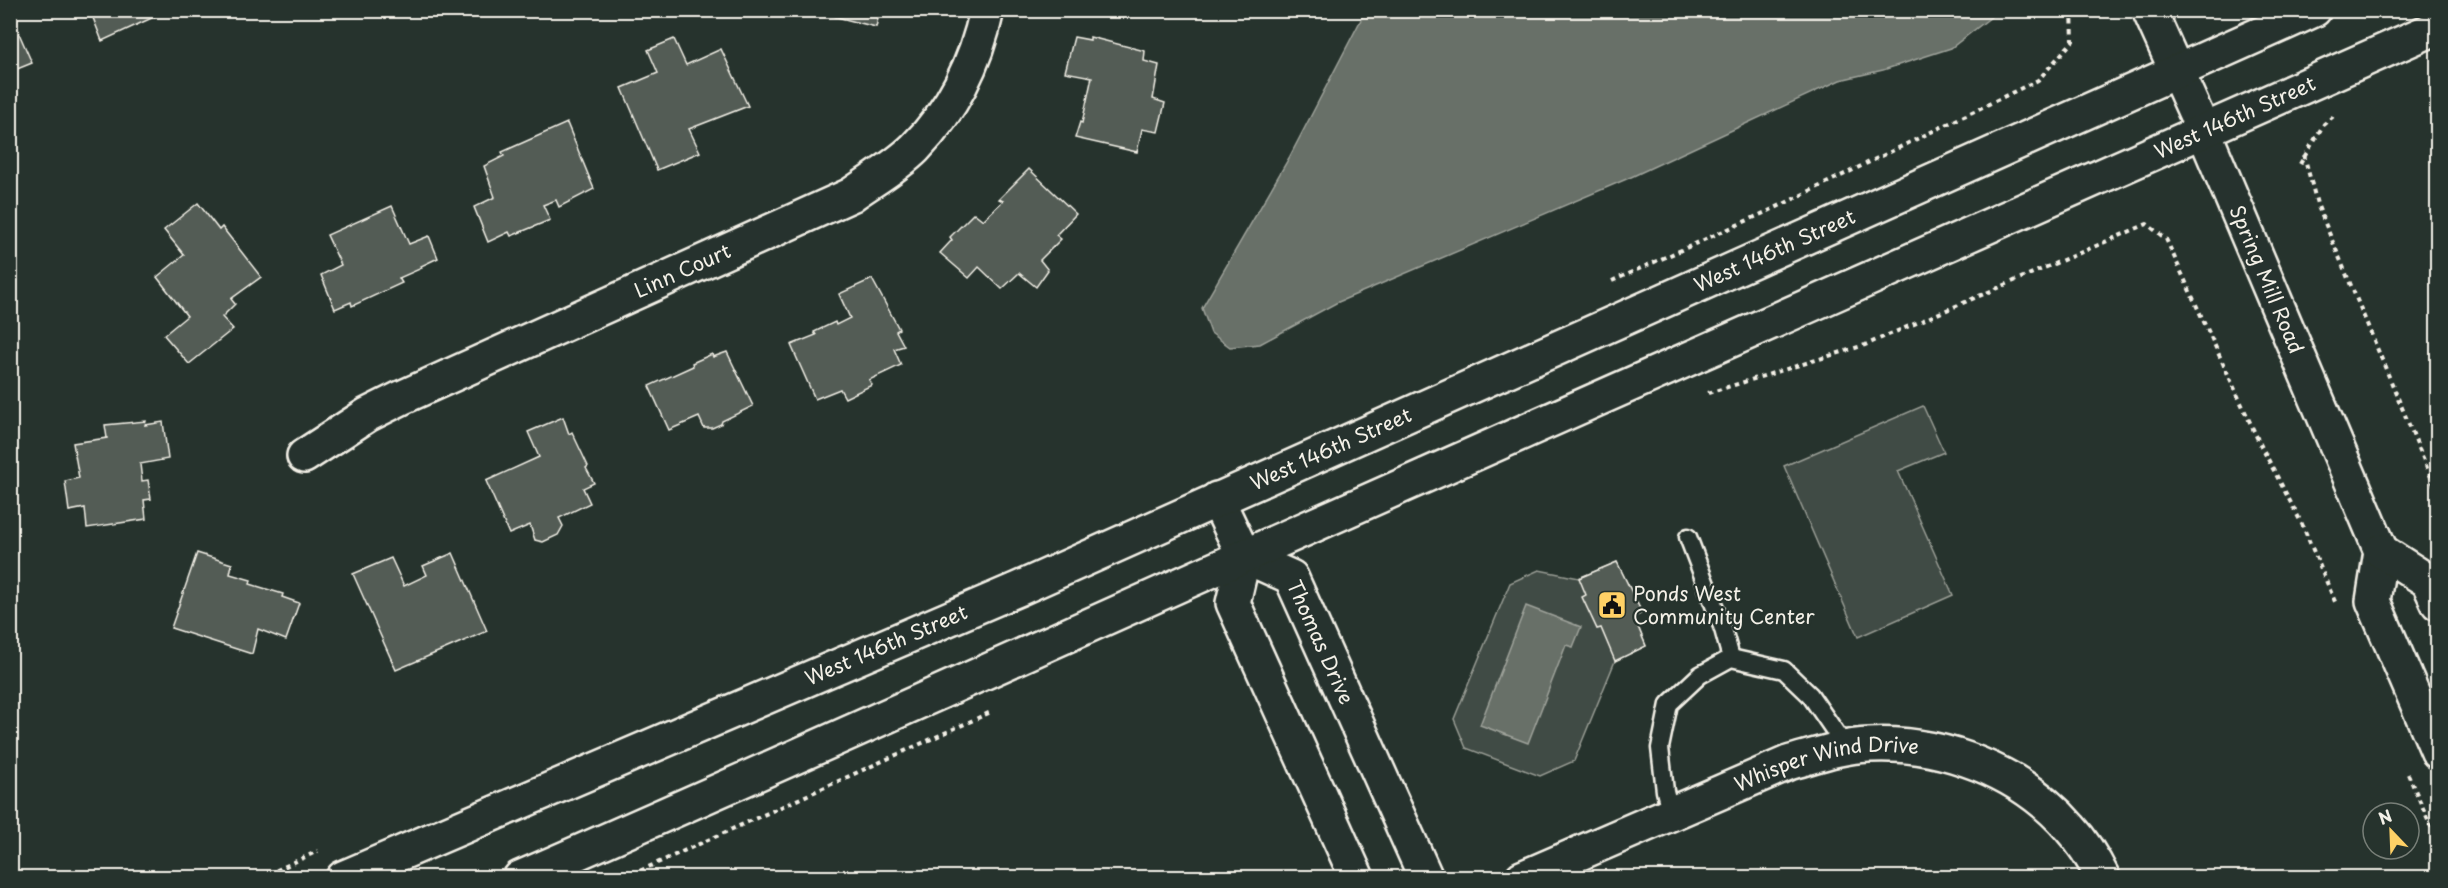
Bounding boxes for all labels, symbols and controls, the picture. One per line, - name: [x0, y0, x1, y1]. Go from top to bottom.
- street label: West 146th Street: [2149, 68, 2320, 166]
- street label: Spring Mill Road: [2223, 200, 2312, 358]
- street label: West 146th Street: [1689, 201, 1860, 299]
- street label: Linn Court: [629, 235, 735, 305]
- street label: West 146th Street: [1245, 399, 1416, 497]
- street label: Thomas Drive: [1280, 575, 1362, 709]
- place label: Ponds West Community Center: [1633, 578, 1815, 631]
- public building icon: Ponds West Community Center: [1596, 589, 1628, 621]
- street label: West 146th Street: [800, 596, 972, 692]
- street label: Whisper Wind Drive: [1729, 729, 1921, 798]
- north arrow: [2361, 801, 2421, 861]
- text: N: [2374, 803, 2395, 830]

